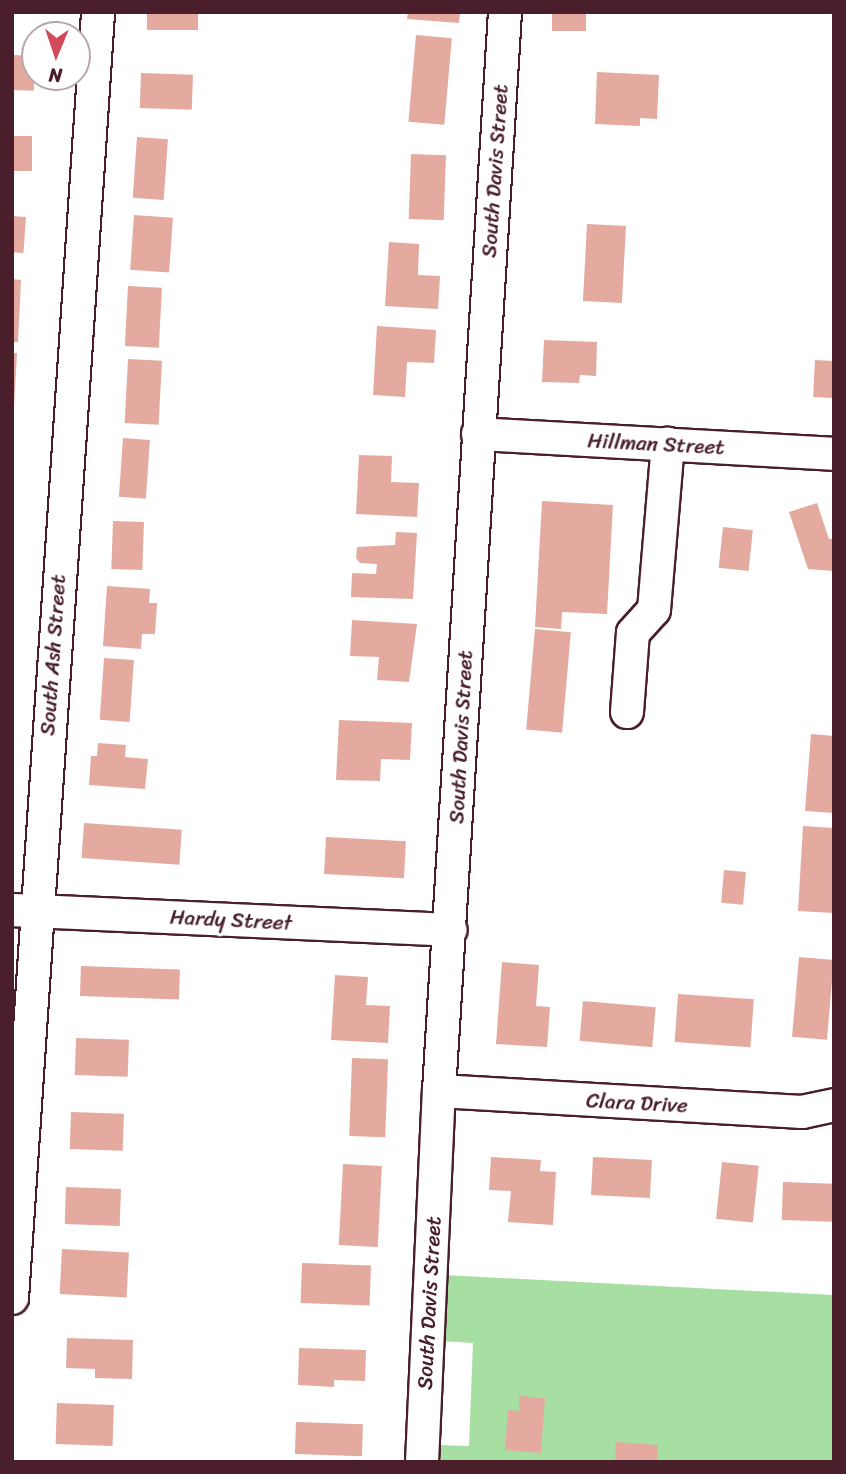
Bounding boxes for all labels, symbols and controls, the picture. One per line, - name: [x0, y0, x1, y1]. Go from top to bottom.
- north arrow: [21, 21, 91, 91]
- text: N: [48, 59, 62, 92]
- street label: South Davis Street: [476, 83, 514, 259]
- street label: Hillman Street: [587, 428, 725, 460]
- street label: South Ash Street: [35, 573, 71, 737]
- street label: South Davis Street: [444, 649, 478, 825]
- street label: Hardy Street: [169, 904, 293, 936]
- street label: Clara Drive: [586, 1088, 688, 1118]
- street label: South Davis Street: [412, 1215, 446, 1391]

